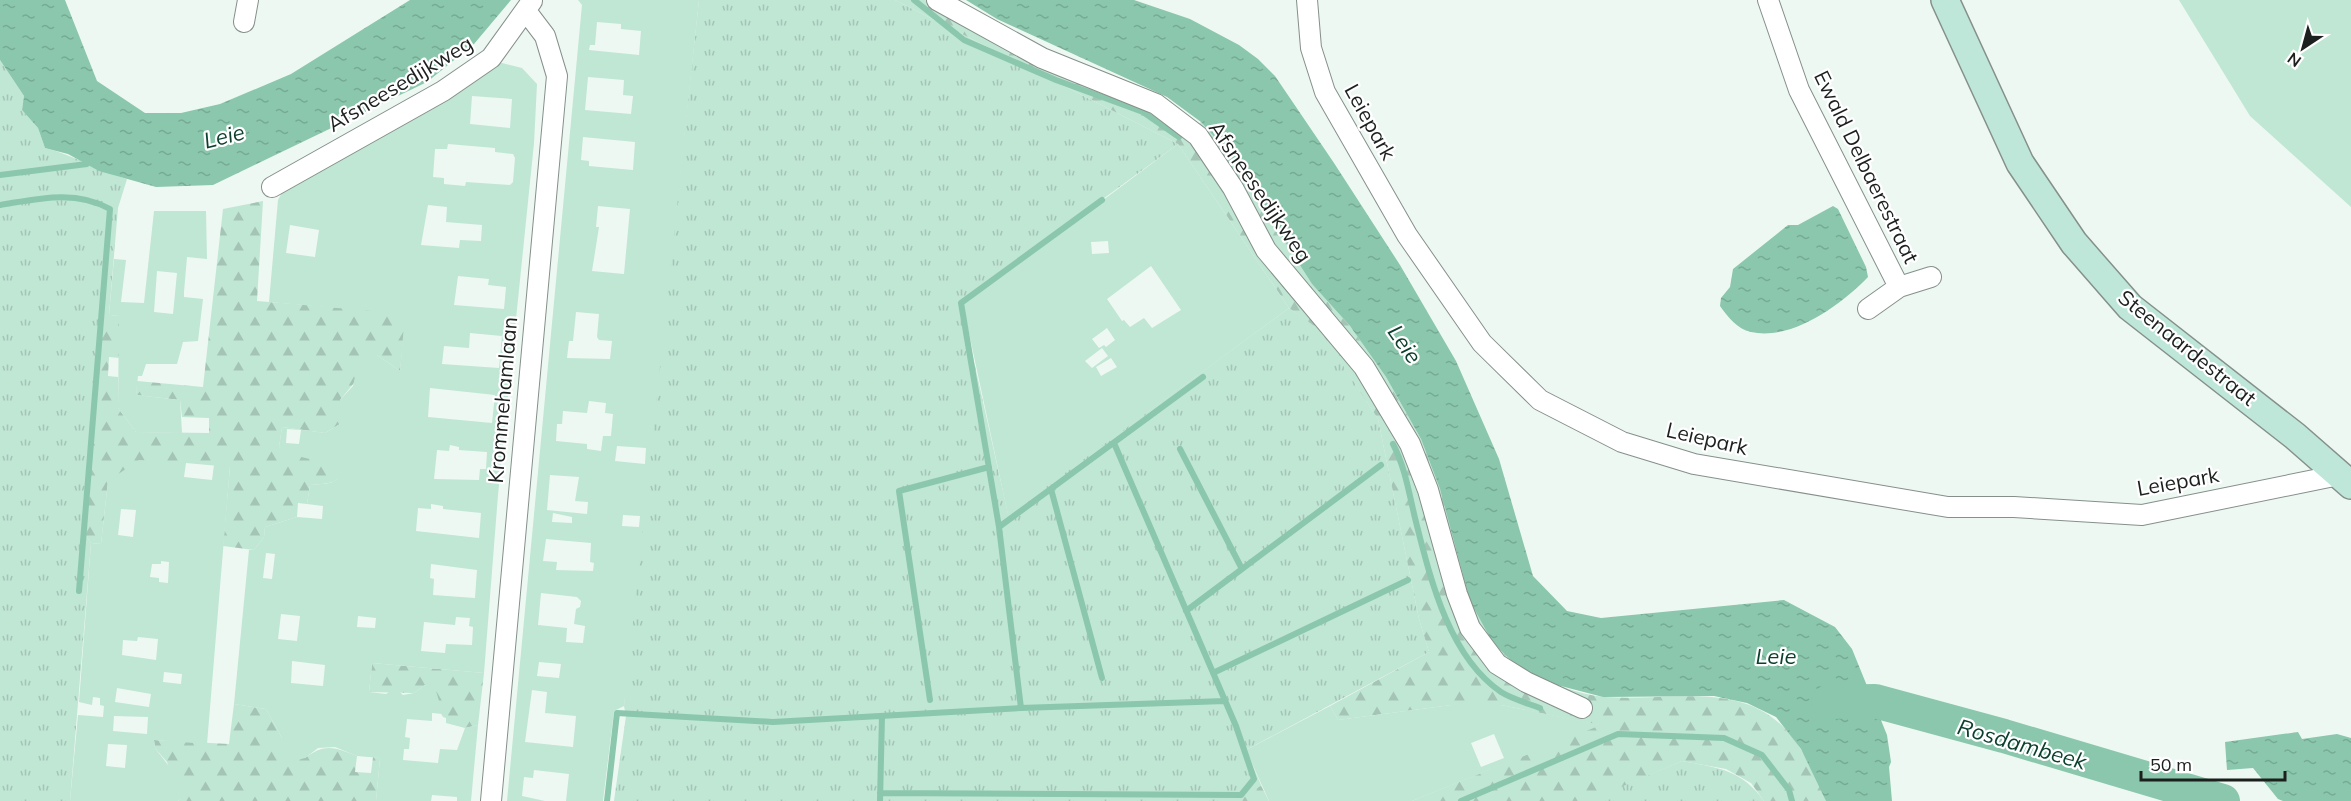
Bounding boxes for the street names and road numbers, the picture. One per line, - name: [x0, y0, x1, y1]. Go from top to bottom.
- street label: Afsneesedijkweg: [322, 30, 477, 137]
- street label: Ewald Delbaerestraat: [1809, 66, 1925, 267]
- street label: Leiepark: [1339, 79, 1402, 164]
- street label: Afsneesedijkweg: [1204, 116, 1318, 267]
- street label: Steenaardestraat: [2113, 284, 2262, 411]
- street label: Krommehamlaan: [482, 316, 522, 484]
- street label: Leiepark: [1664, 416, 1751, 460]
- street label: Leiepark: [2135, 461, 2221, 501]

